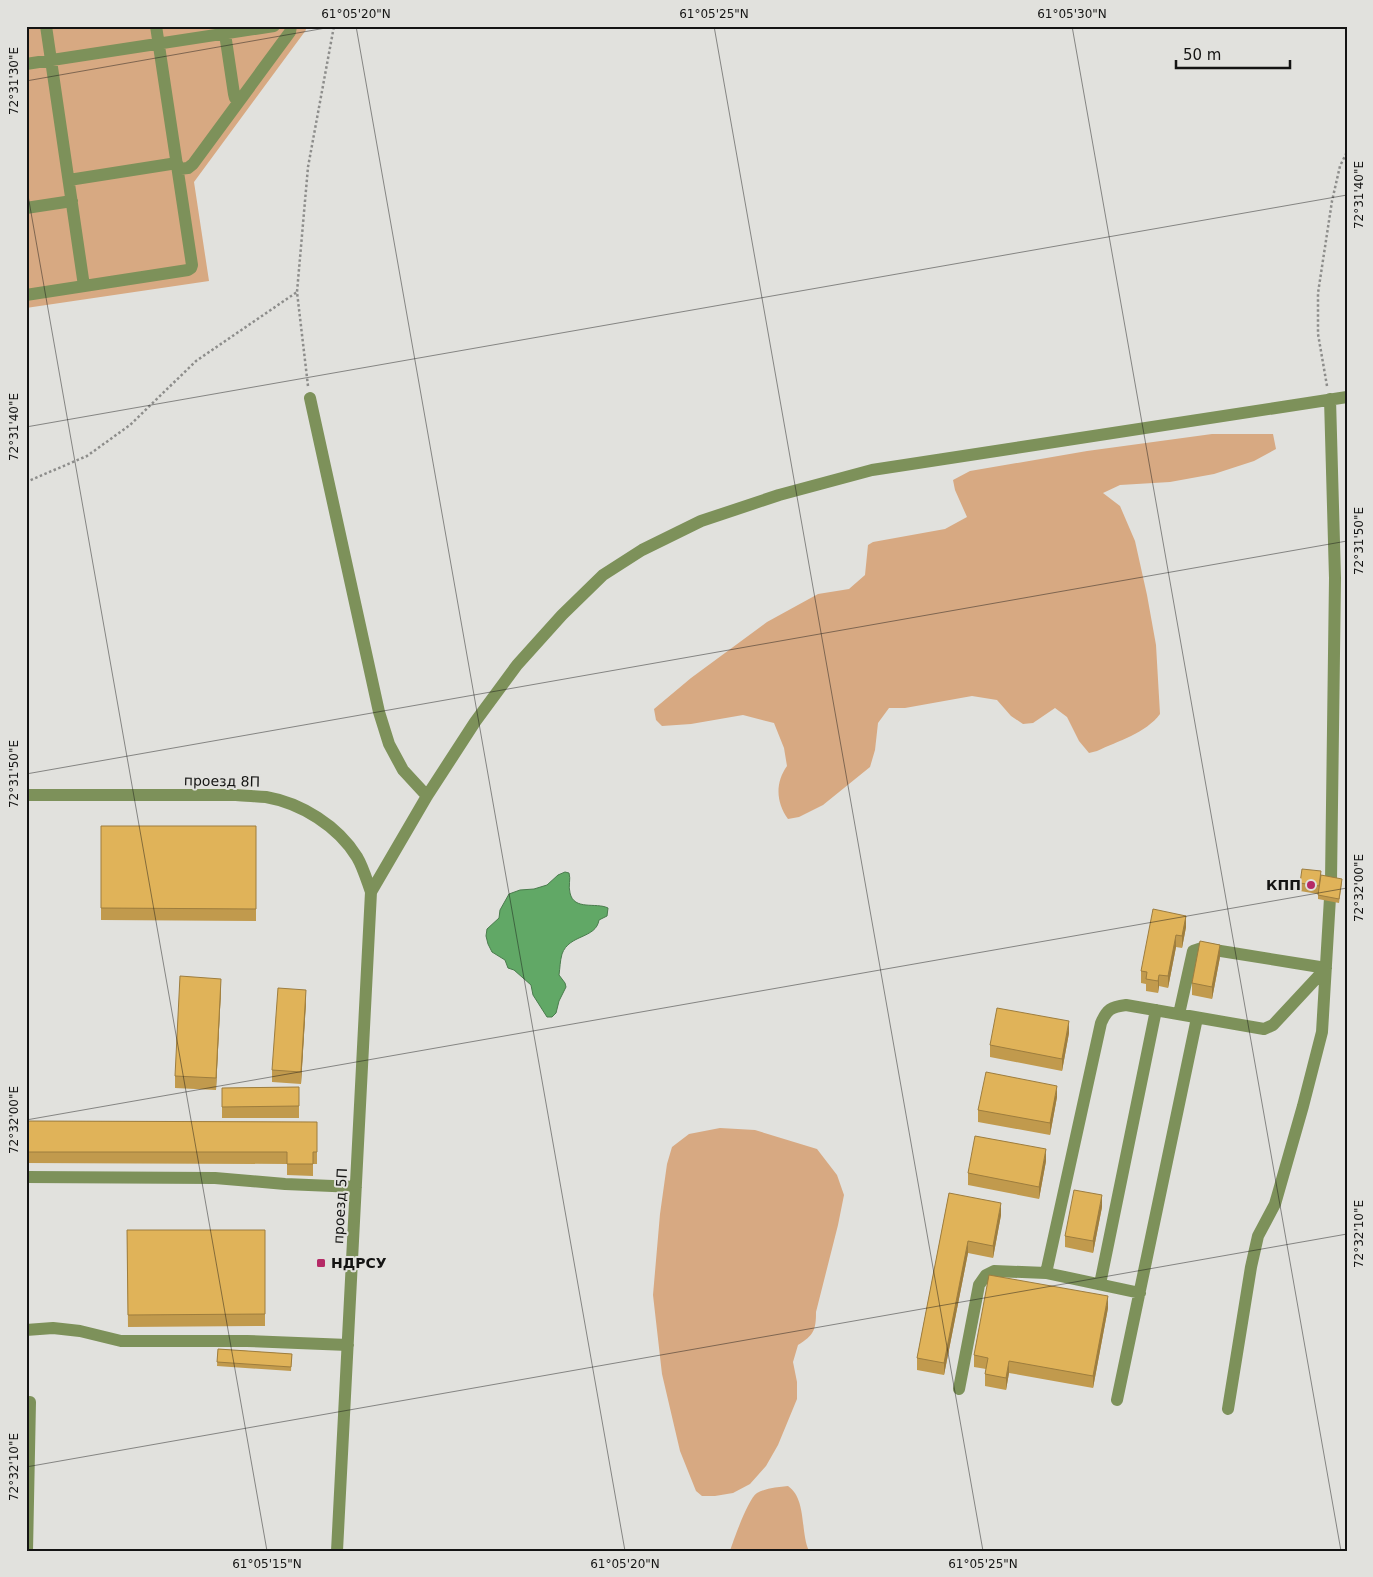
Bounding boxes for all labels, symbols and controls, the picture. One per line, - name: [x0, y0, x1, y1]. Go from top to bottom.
- text: 61°05'20"N: [321, 7, 391, 21]
- text: 61°05'25"N: [679, 7, 749, 21]
- text: 61°05'30"N: [1037, 7, 1107, 21]
- scale bar: [1176, 38, 1289, 70]
- text: 50 m: [1183, 46, 1221, 64]
- text: 72°31'30"E: [7, 47, 21, 115]
- text: 72°31'40"E: [1352, 161, 1366, 229]
- text: 72°31'40"E: [7, 393, 21, 461]
- text: 72°31'50"E: [1352, 507, 1366, 575]
- text: 72°31'50"E: [7, 740, 21, 808]
- street label: проезд 8П: [184, 772, 260, 790]
- text: 72°32'00"E: [1352, 854, 1366, 922]
- place label: КПП: [1266, 877, 1301, 893]
- marker: КПП: [1305, 879, 1317, 891]
- text: 72°32'00"E: [7, 1086, 21, 1154]
- street label: проезд 5П: [330, 1168, 350, 1244]
- text: 72°32'10"E: [1352, 1200, 1366, 1268]
- place label: НДРСУ: [331, 1255, 387, 1271]
- marker: НДРСУ: [315, 1257, 327, 1269]
- text: 72°32'10"E: [7, 1433, 21, 1501]
- text: 61°05'15"N: [232, 1557, 302, 1571]
- text: 61°05'20"N: [590, 1557, 660, 1571]
- text: 61°05'25"N: [948, 1557, 1018, 1571]

